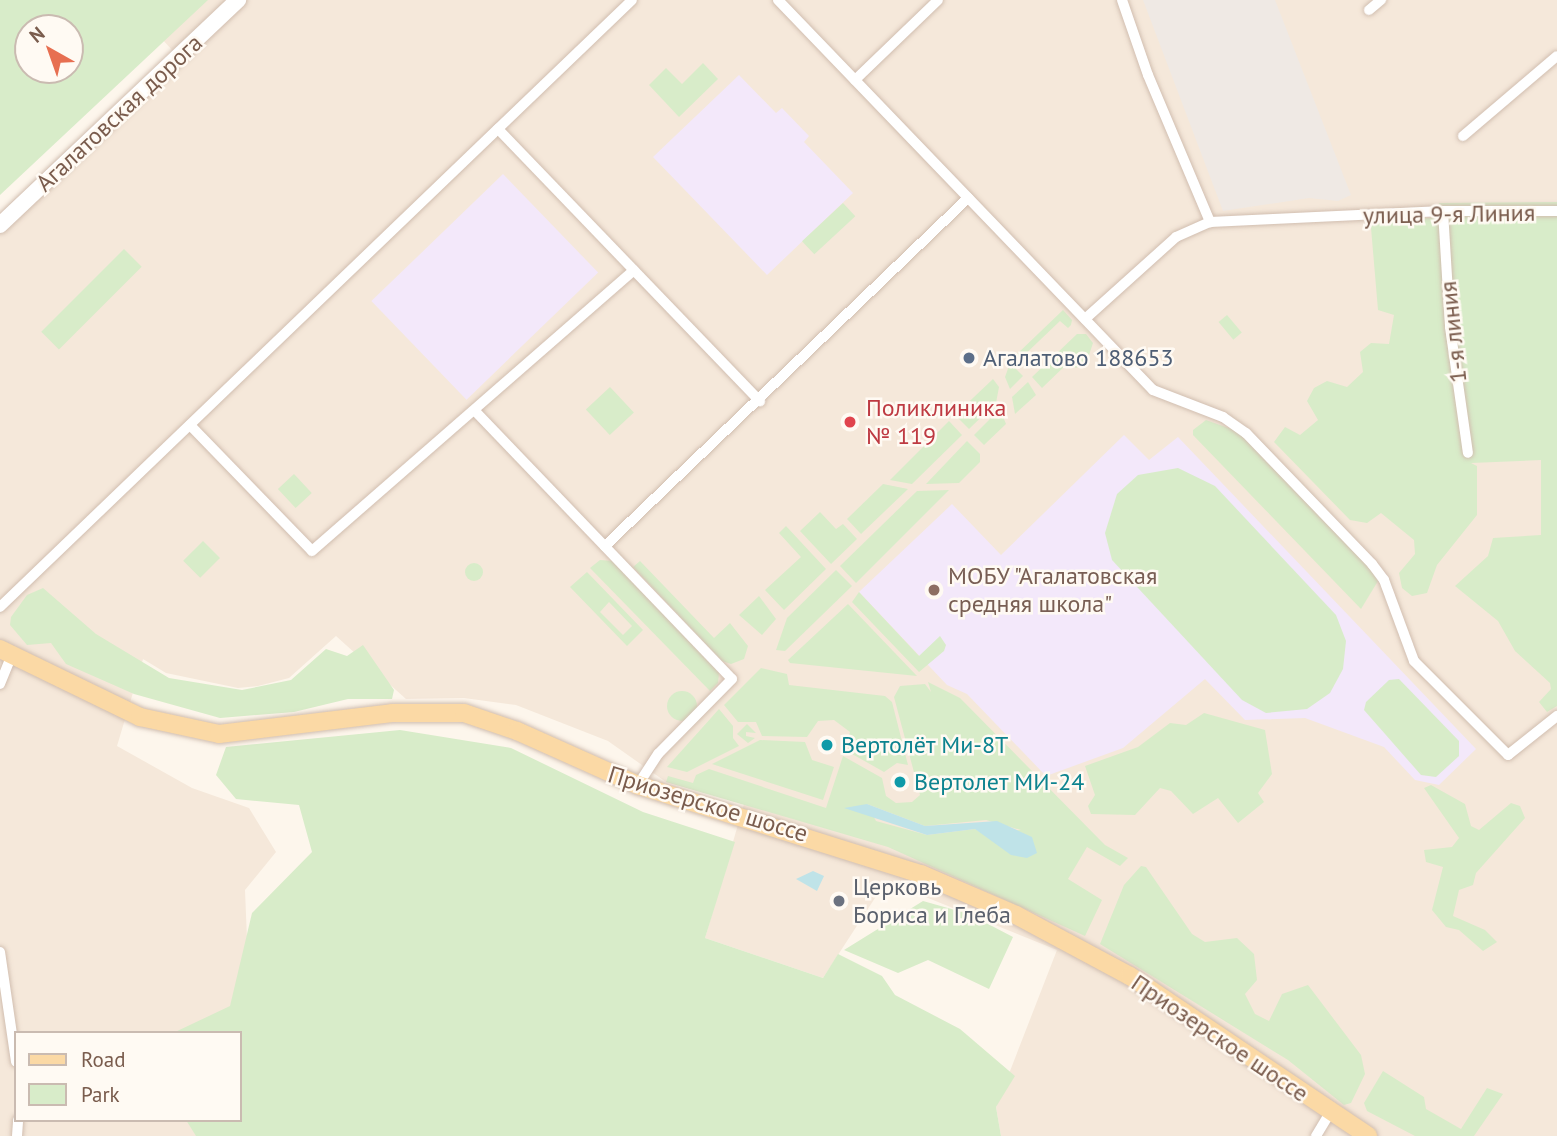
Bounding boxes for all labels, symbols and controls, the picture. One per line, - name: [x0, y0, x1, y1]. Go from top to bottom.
- north arrow: [14, 14, 84, 84]
- text: N: [24, 21, 49, 48]
- street label: Агалатовская дорога: [30, 28, 208, 198]
- street label: улица 9-я Линия: [1362, 198, 1536, 230]
- street label: 1-я линия: [1433, 280, 1473, 384]
- place label: Агалатово 188653: [983, 344, 1174, 372]
- marker: Агалатово 188653: [961, 350, 977, 366]
- place label: Поликлиника № 119: [866, 394, 1007, 450]
- marker: Поликлиника № 119: [840, 412, 860, 432]
- place label: МОБУ "Агалатовская средняя школа": [948, 562, 1160, 618]
- marker: МОБУ "Агалатовская средняя школа": [926, 582, 942, 598]
- place label: Вертолёт Ми-8Т: [841, 731, 1009, 759]
- marker: Вертолёт Ми-8Т: [819, 737, 835, 753]
- street label: Приозерское шоссе: [605, 760, 811, 848]
- place label: Вертолет МИ-24: [914, 768, 1085, 796]
- marker: Вертолет МИ-24: [892, 774, 908, 790]
- place label: Церковь Бориса и Глеба: [853, 873, 1011, 929]
- marker: Церковь Бориса и Глеба: [831, 893, 847, 909]
- street label: Приозерское шоссе: [1126, 968, 1314, 1108]
- legend: [14, 1031, 242, 1122]
- text: Road: [81, 1046, 125, 1073]
- text: Park: [81, 1081, 120, 1108]

